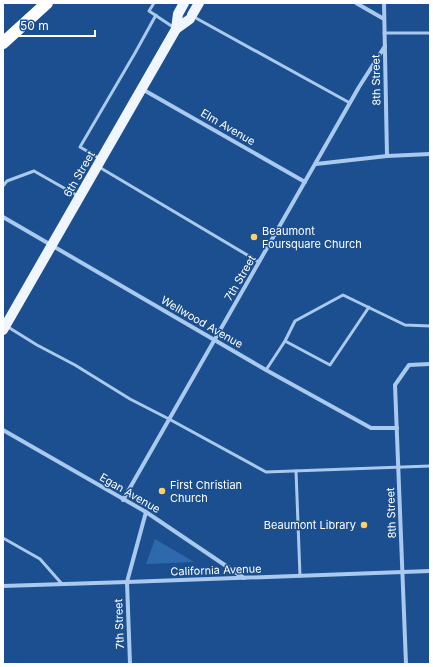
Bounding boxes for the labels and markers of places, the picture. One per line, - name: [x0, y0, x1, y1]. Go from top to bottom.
- place label: Beaumont Foursquare Church: [262, 224, 362, 251]
- marker: Beaumont Foursquare Church: [249, 232, 259, 242]
- place label: First Christian Church: [170, 478, 242, 505]
- marker: First Christian Church: [157, 486, 167, 496]
- place label: Beaumont Library: [264, 518, 356, 532]
- marker: Beaumont Library: [359, 520, 369, 530]

